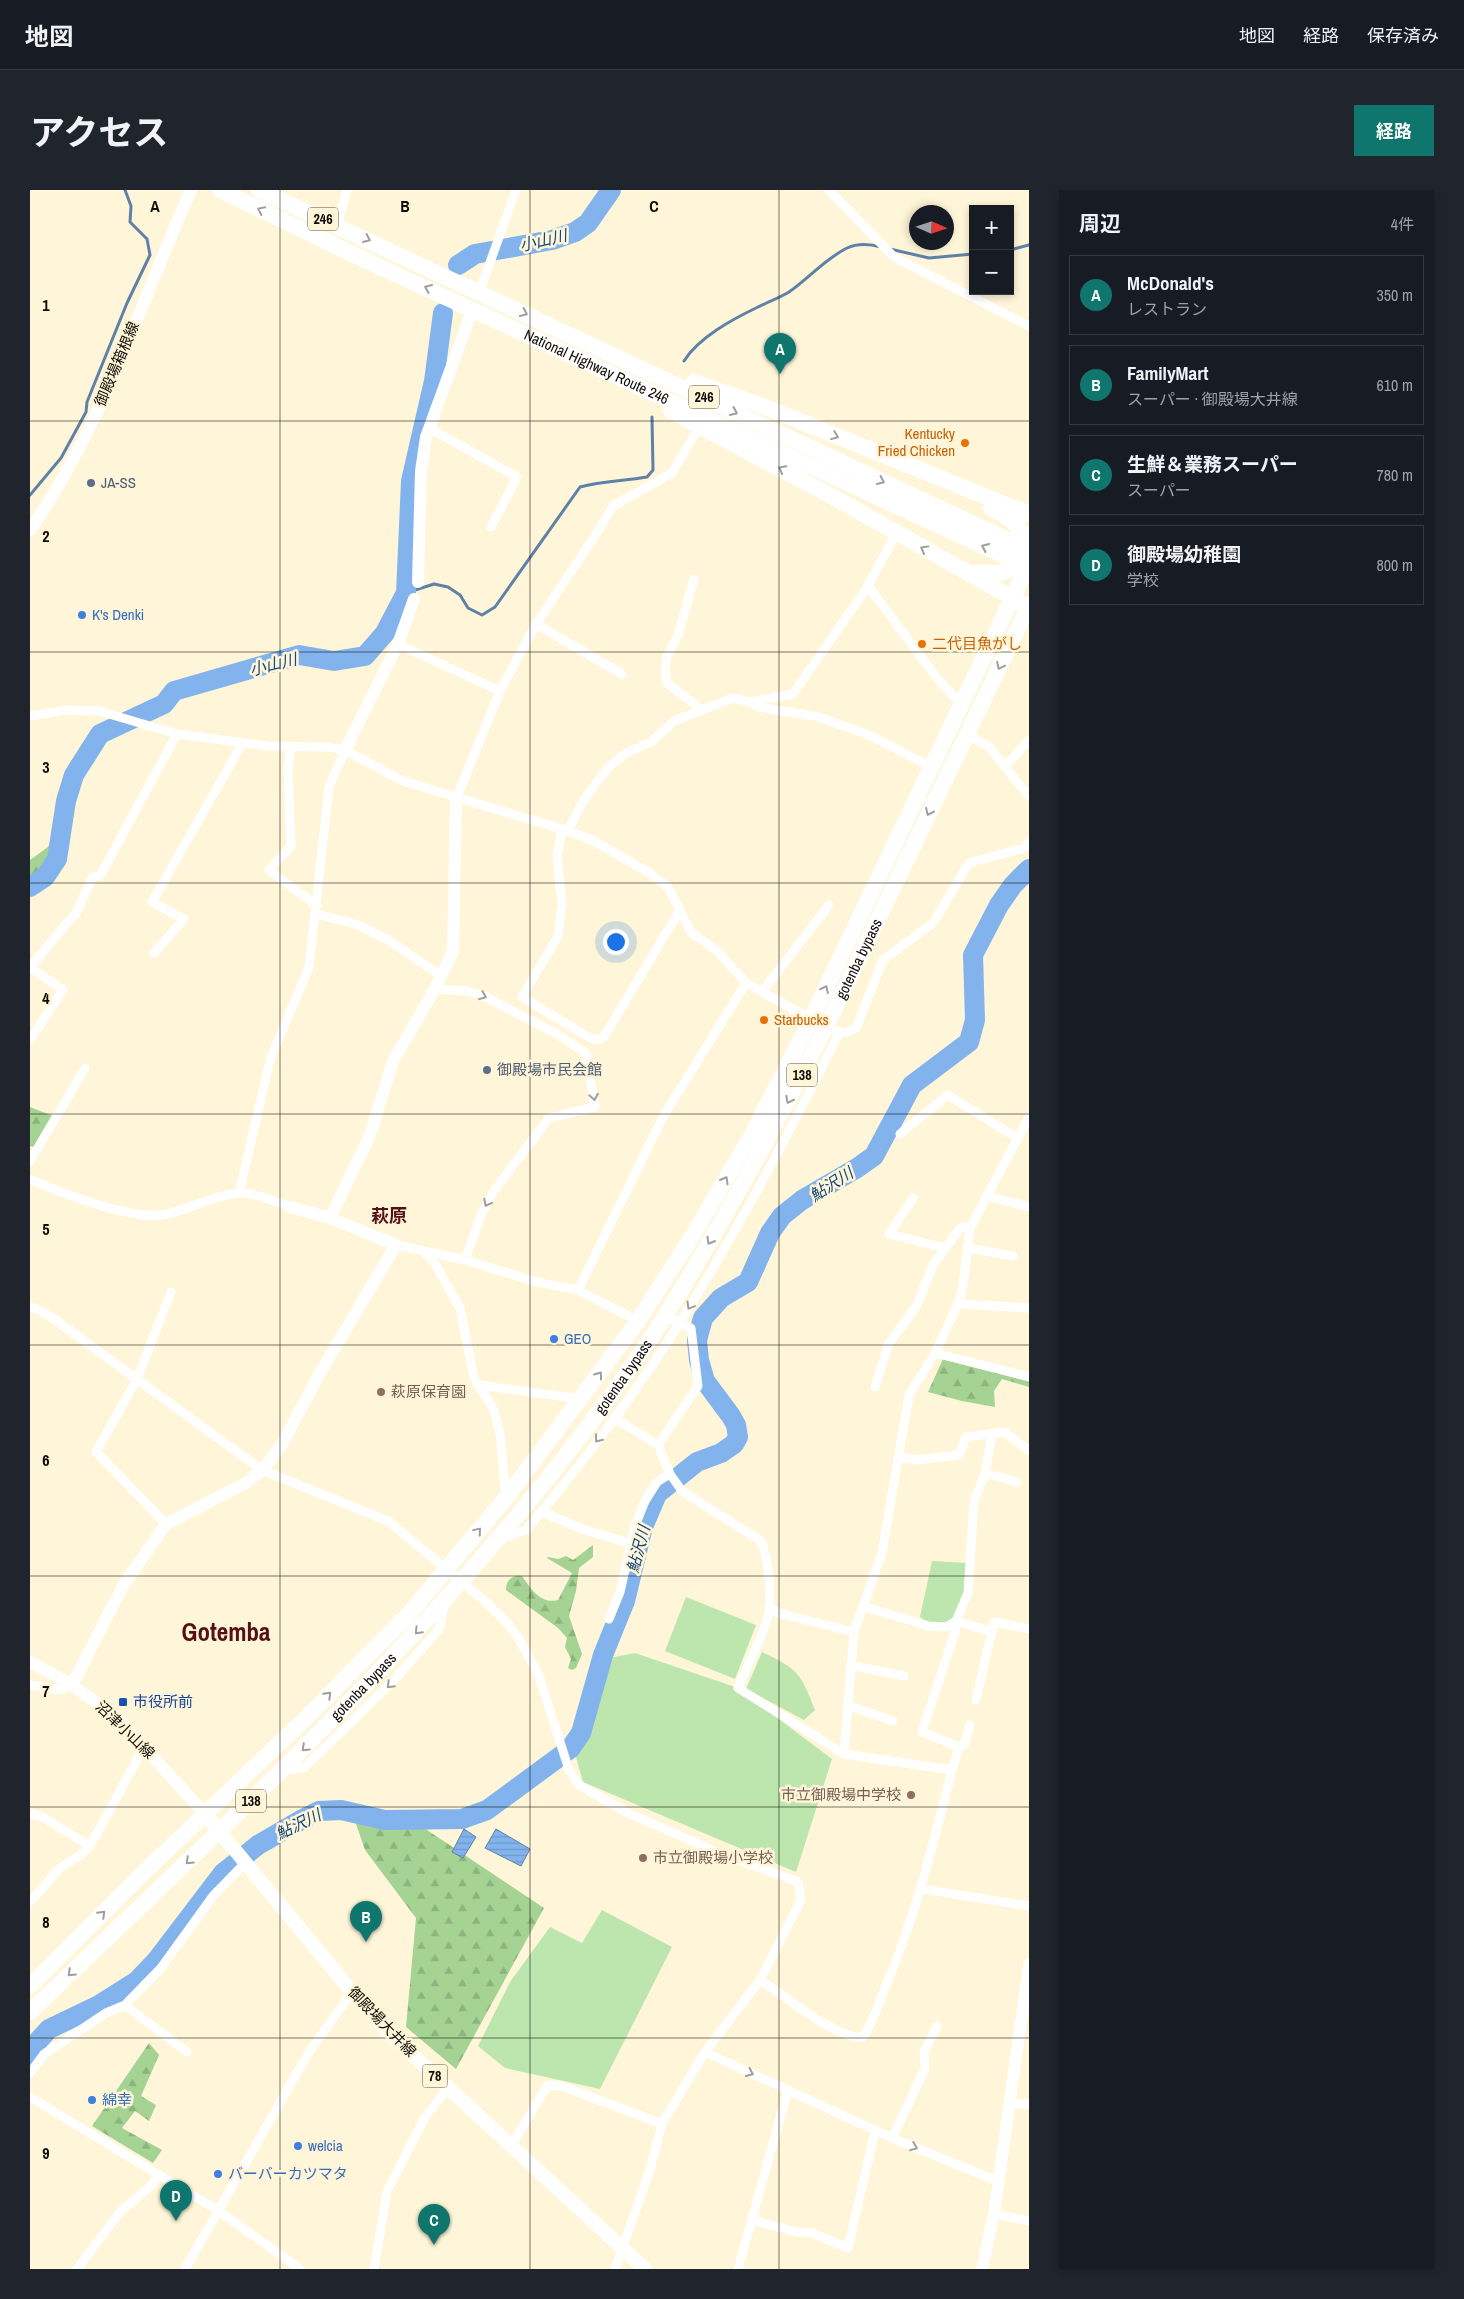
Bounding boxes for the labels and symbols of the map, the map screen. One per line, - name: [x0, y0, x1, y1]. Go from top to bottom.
- text: A: [150, 195, 160, 217]
- text: B: [400, 195, 410, 217]
- text: C: [649, 195, 659, 217]
- north arrow: [909, 205, 954, 250]
- one-way arrow: [257, 206, 266, 216]
- road number: 246: [308, 208, 338, 230]
- water label: 小山川: [517, 223, 571, 256]
- one-way arrow: [362, 233, 371, 244]
- one-way arrow: [424, 284, 433, 295]
- text: 1: [42, 294, 50, 316]
- one-way arrow: [519, 306, 528, 317]
- street label: 御殿場箱根線: [89, 318, 144, 409]
- street label: National Highway Route 246: [521, 324, 673, 409]
- pin: A: [764, 333, 796, 374]
- road number: 246: [689, 386, 719, 408]
- one-way arrow: [729, 405, 738, 415]
- place label: Kentucky Fried Chicken: [878, 423, 956, 461]
- one-way arrow: [831, 430, 839, 440]
- marker: Kentucky Fried Chicken: [959, 437, 971, 449]
- one-way arrow: [778, 465, 787, 475]
- place label: JA-SS: [101, 472, 136, 493]
- one-way arrow: [876, 475, 885, 485]
- marker: JA-SS: [85, 477, 97, 489]
- text: 2: [42, 525, 50, 547]
- one-way arrow: [981, 543, 990, 553]
- one-way arrow: [920, 546, 929, 556]
- place label: K's Denki: [92, 604, 144, 625]
- marker: K's Denki: [76, 609, 88, 621]
- place label: 二代目魚がし: [932, 633, 1022, 654]
- marker: 二代目魚がし: [916, 638, 928, 650]
- water label: 小山川: [247, 647, 301, 680]
- one-way arrow: [995, 661, 1006, 670]
- text: 3: [42, 756, 50, 778]
- one-way arrow: [925, 807, 935, 816]
- street label: gotenba bypass: [830, 915, 887, 1003]
- your location: [603, 929, 629, 955]
- one-way arrow: [819, 985, 829, 994]
- text: 4: [42, 987, 50, 1009]
- one-way arrow: [478, 990, 487, 1001]
- place label: Starbucks: [774, 1009, 829, 1030]
- marker: Starbucks: [758, 1014, 770, 1026]
- place label: 御殿場市民会館: [497, 1059, 602, 1080]
- marker: 御殿場市民会館: [481, 1064, 493, 1076]
- road number: 138: [787, 1064, 817, 1086]
- one-way arrow: [588, 1092, 598, 1101]
- one-way arrow: [785, 1095, 795, 1104]
- water label: 鮎沢川: [805, 1161, 859, 1206]
- one-way arrow: [719, 1176, 729, 1185]
- one-way arrow: [484, 1197, 494, 1206]
- district label: 萩原: [371, 1203, 407, 1228]
- text: 5: [42, 1218, 50, 1240]
- one-way arrow: [706, 1236, 716, 1245]
- one-way arrow: [686, 1300, 696, 1309]
- place label: GEO: [564, 1328, 591, 1349]
- marker: GEO: [548, 1333, 560, 1345]
- street label: gotenba bypass: [590, 1335, 657, 1418]
- one-way arrow: [593, 1371, 602, 1381]
- place label: 萩原保育園: [391, 1381, 466, 1402]
- marker: 萩原保育園: [375, 1386, 387, 1398]
- one-way arrow: [594, 1434, 603, 1443]
- text: 6: [42, 1449, 50, 1471]
- water label: 鮎沢川: [621, 1521, 655, 1575]
- one-way arrow: [473, 1528, 481, 1537]
- district label: Gotemba: [182, 1615, 271, 1649]
- one-way arrow: [415, 1625, 424, 1634]
- street label: gotenba bypass: [326, 1648, 401, 1725]
- one-way arrow: [387, 1679, 396, 1688]
- text: 7: [42, 1680, 50, 1702]
- place label: 市役所前: [133, 1691, 193, 1712]
- one-way arrow: [322, 1692, 331, 1701]
- street label: 沼津小山線: [91, 1696, 160, 1763]
- marker: 市役所前: [117, 1696, 129, 1708]
- one-way arrow: [302, 1742, 311, 1751]
- place label: 市立御殿場中学校: [781, 1784, 901, 1805]
- marker: 市立御殿場中学校: [905, 1789, 917, 1801]
- road number: 138: [236, 1790, 266, 1812]
- water label: 鮎沢川: [272, 1803, 326, 1844]
- place label: 市立御殿場小学校: [653, 1847, 773, 1868]
- marker: 市立御殿場小学校: [637, 1852, 649, 1864]
- one-way arrow: [185, 1855, 194, 1864]
- pin: B: [350, 1901, 382, 1942]
- text: 8: [42, 1911, 50, 1933]
- one-way arrow: [96, 1911, 105, 1920]
- one-way arrow: [68, 1967, 77, 1976]
- street label: 御殿場大井線: [344, 1982, 421, 2061]
- road number: 78: [422, 2064, 448, 2088]
- one-way arrow: [745, 2066, 754, 2077]
- place label: 綿幸: [102, 2089, 132, 2110]
- marker: 綿幸: [86, 2094, 98, 2106]
- place label: welcia: [308, 2135, 343, 2156]
- marker: welcia: [292, 2140, 304, 2152]
- one-way arrow: [909, 2141, 917, 2151]
- text: 9: [42, 2142, 50, 2164]
- place label: バーバーカツマタ: [228, 2163, 348, 2184]
- marker: バーバーカツマタ: [212, 2168, 224, 2180]
- pin: D: [160, 2180, 192, 2221]
- pin: C: [418, 2204, 450, 2245]

